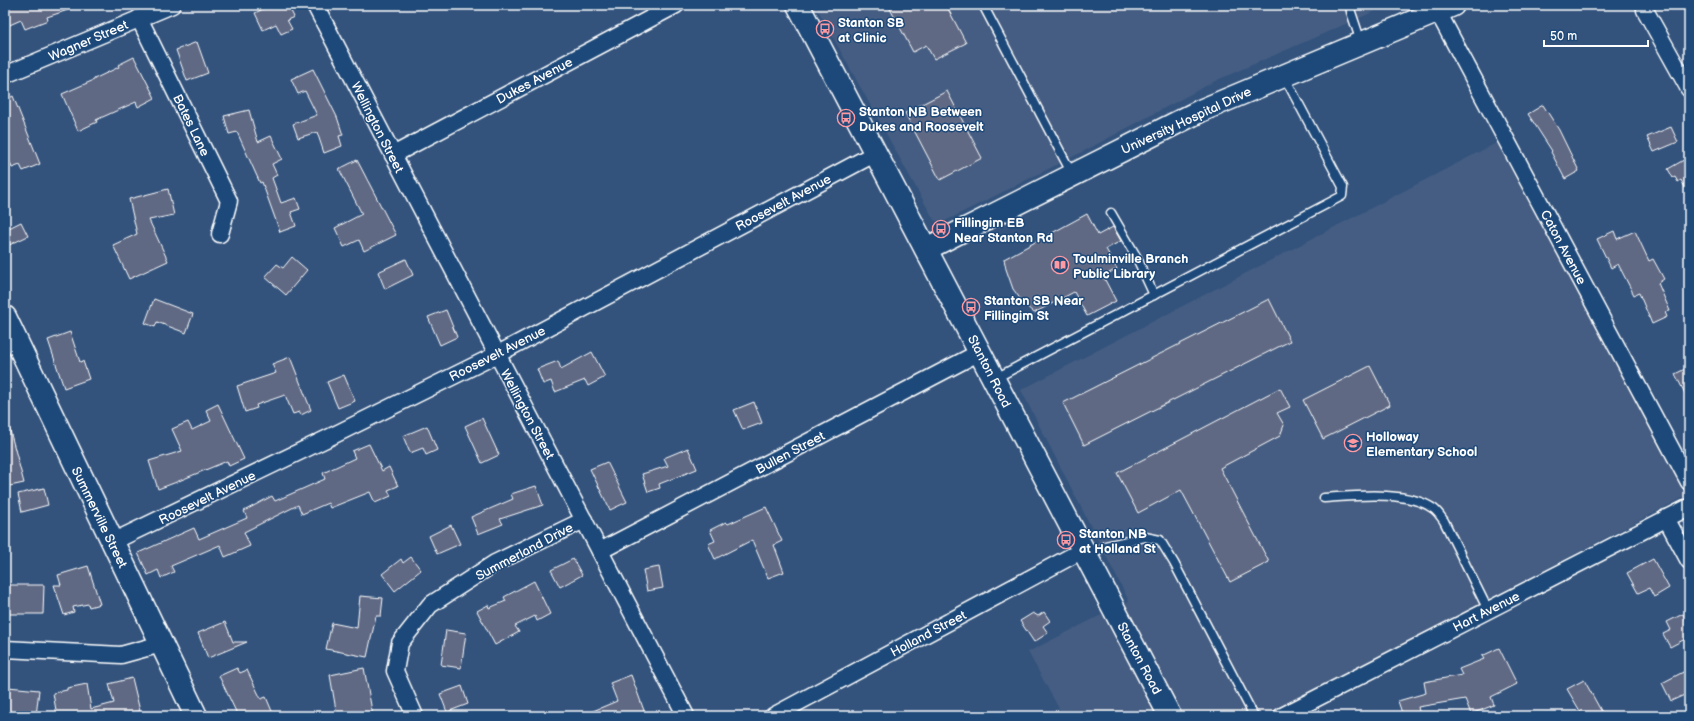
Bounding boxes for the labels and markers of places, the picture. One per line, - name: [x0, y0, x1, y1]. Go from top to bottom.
- place label: Stanton SB at Clinic: [838, 15, 904, 46]
- bus stop icon: Stanton SB at Clinic: [815, 19, 835, 39]
- place label: Stanton NB Between Dukes and Roosevelt: [859, 104, 984, 135]
- bus stop icon: Stanton NB Between Dukes and Roosevelt: [836, 108, 856, 128]
- place label: Fillingim EB Near Stanton Rd: [954, 215, 1053, 246]
- bus stop icon: Fillingim EB Near Stanton Rd: [931, 219, 951, 239]
- place label: Toulminville Branch Public Library: [1073, 251, 1188, 282]
- library icon: Toulminville Branch Public Library: [1050, 255, 1070, 275]
- place label: Stanton SB Near Fillingim St: [984, 293, 1084, 324]
- bus stop icon: Stanton SB Near Fillingim St: [961, 297, 981, 317]
- place label: Holloway Elementary School: [1366, 429, 1477, 460]
- school or university icon: Holloway Elementary School: [1343, 433, 1363, 453]
- place label: Stanton NB at Holland St: [1079, 526, 1157, 557]
- bus stop icon: Stanton NB at Holland St: [1056, 530, 1076, 550]

